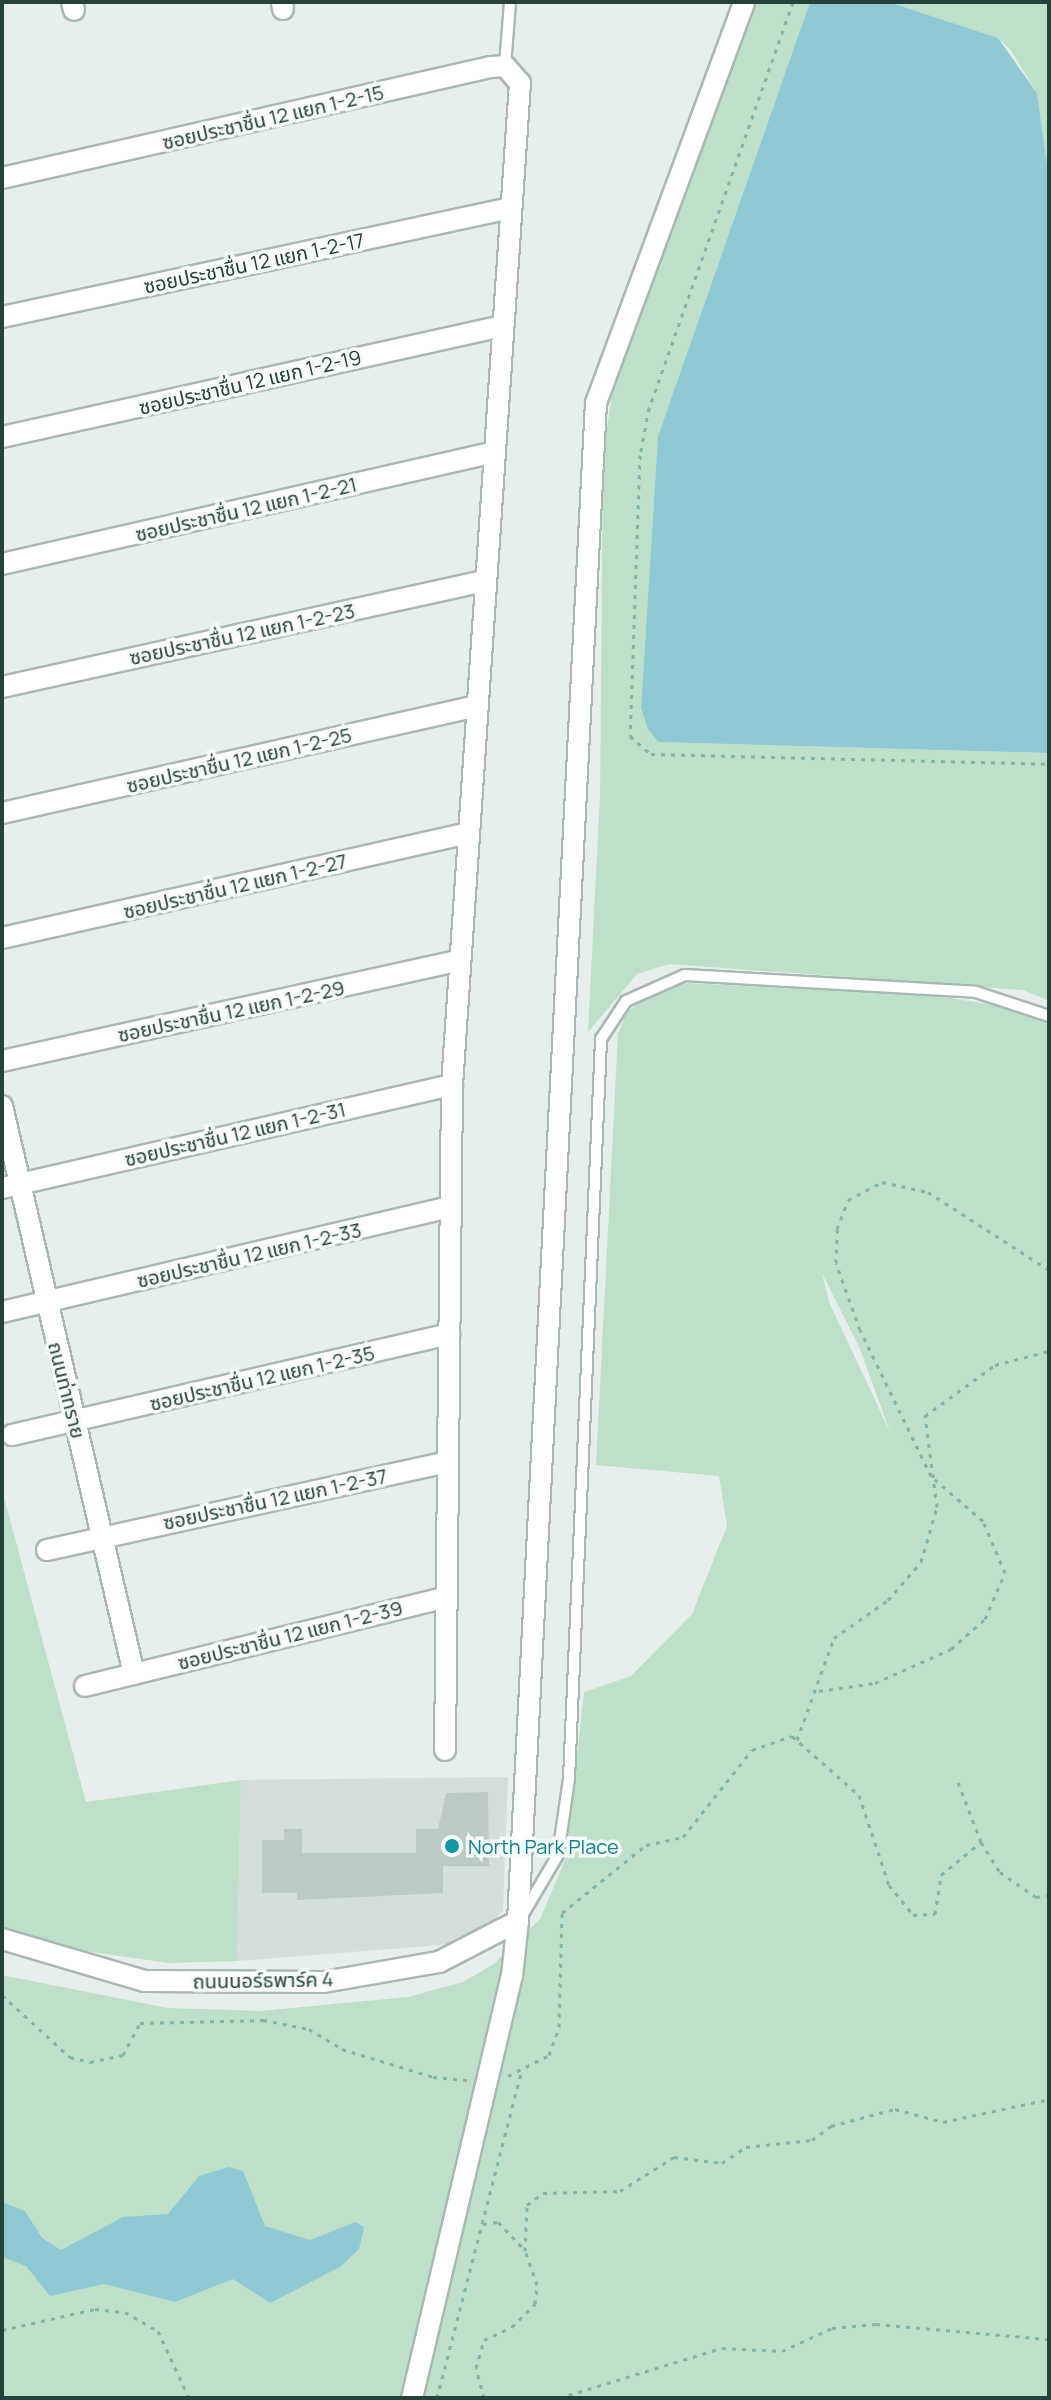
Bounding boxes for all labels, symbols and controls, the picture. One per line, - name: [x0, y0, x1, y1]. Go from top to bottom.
- street label: ซอยประชาชื่น 12 แยก 1-2-15: [160, 80, 386, 154]
- street label: ซอยประชาชื่น 12 แยก 1-2-17: [141, 228, 367, 298]
- street label: ซอยประชาชื่น 12 แยก 1-2-19: [136, 345, 364, 419]
- street label: ซอยประชาชื่น 12 แยก 1-2-21: [133, 472, 359, 546]
- street label: ซอยประชาชื่น 12 แยก 1-2-23: [127, 598, 357, 670]
- street label: ซอยประชาชื่น 12 แยก 1-2-25: [124, 722, 354, 798]
- street label: ซอยประชาชื่น 12 แยก 1-2-27: [121, 849, 349, 923]
- street label: ซอยประชาชื่น 12 แยก 1-2-29: [115, 975, 347, 1047]
- street label: ซอยประชาชื่น 12 แยก 1-2-31: [122, 1097, 348, 1171]
- street label: ซอยประชาชื่น 12 แยก 1-2-33: [135, 1218, 363, 1292]
- street label: ถนนท่าทราย: [43, 1339, 91, 1441]
- street label: ซอยประชาชื่น 12 แยก 1-2-35: [147, 1340, 377, 1416]
- street label: ซอยประชาชื่น 12 แยก 1-2-37: [161, 1464, 389, 1534]
- street label: ซอยประชาชื่น 12 แยก 1-2-39: [175, 1595, 405, 1675]
- place label: North Park Place: [468, 1834, 619, 1858]
- marker: North Park Place: [443, 1837, 461, 1855]
- street label: ถนนนอร์ธพาร์ค 4: [192, 1967, 334, 1993]

